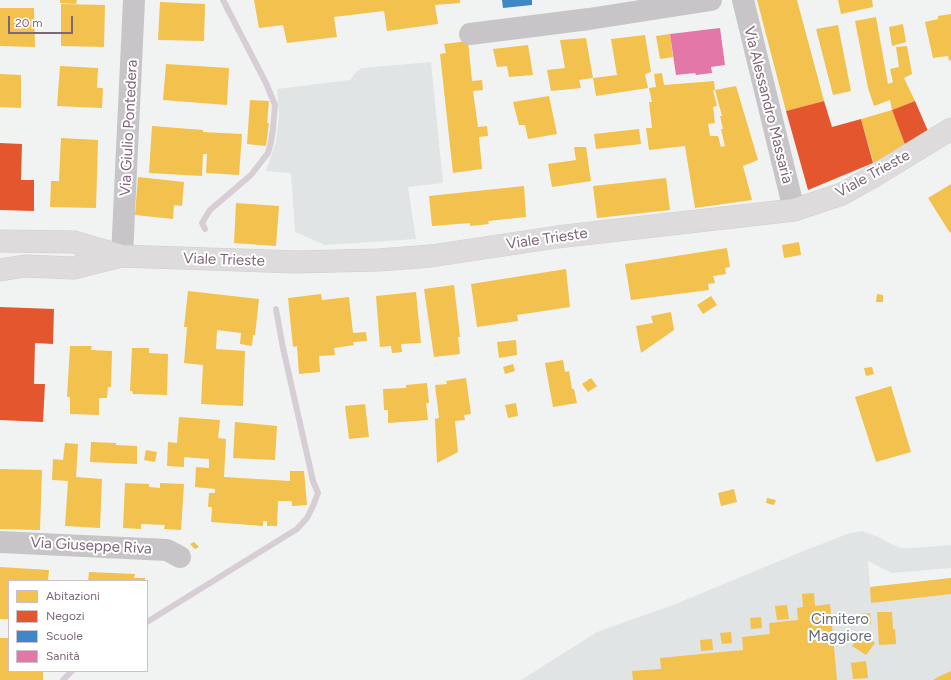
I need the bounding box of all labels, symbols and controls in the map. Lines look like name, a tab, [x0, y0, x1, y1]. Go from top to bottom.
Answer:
scale bar	[10, 8, 75, 34]
text: 20 m	[15, 16, 43, 30]
street label: Via Alessandro Massaria	[740, 25, 796, 185]
street label: Via Giulio Pontedera	[116, 59, 142, 197]
street label: Viale Trieste	[833, 146, 913, 202]
street label: Viale Trieste	[505, 224, 589, 254]
street label: Viale Trieste	[183, 250, 265, 270]
street label: Via Giuseppe Riva	[30, 534, 152, 558]
legend	[8, 580, 148, 672]
text: Abitazioni	[46, 589, 100, 603]
text: Negozi	[46, 609, 85, 623]
park label: Cimitero Maggiore	[808, 611, 872, 646]
text: Scuole	[46, 629, 83, 643]
text: Sanità	[46, 649, 80, 663]

